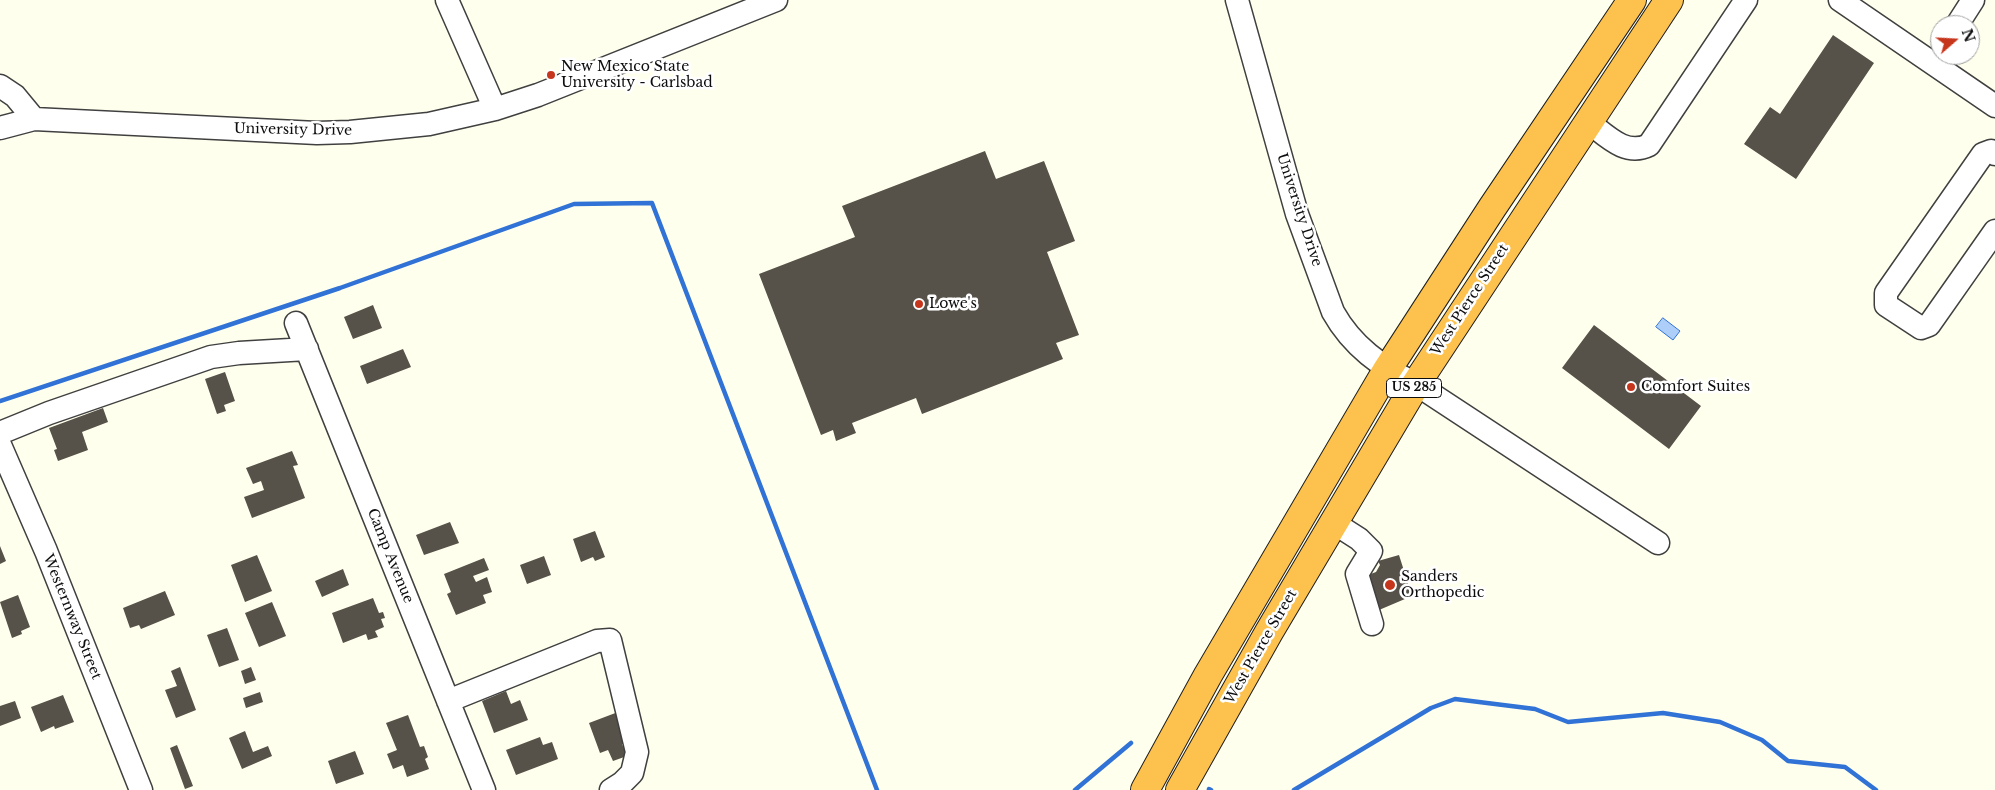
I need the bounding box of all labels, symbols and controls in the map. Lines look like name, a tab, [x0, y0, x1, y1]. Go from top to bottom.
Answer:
north arrow	[1930, 15, 1980, 65]
text: N	[1958, 26, 1979, 45]
place label: New Mexico State University - Carlsbad	[561, 59, 713, 92]
marker: New Mexico State University - Carlsbad	[545, 69, 557, 81]
street label: University Drive	[234, 121, 352, 139]
street label: University Drive	[1273, 151, 1325, 269]
street label: West Pierce Street	[1428, 241, 1512, 359]
place label: Lowe's	[929, 296, 977, 312]
marker: Lowe's	[913, 298, 925, 310]
road number: US 285	[1386, 378, 1442, 398]
place label: Comfort Suites	[1641, 379, 1750, 395]
marker: Comfort Suites	[1625, 381, 1637, 393]
street label: Camp Avenue	[363, 506, 417, 606]
street label: Westernway Street	[39, 552, 105, 682]
place label: Sanders Orthopedic	[1401, 569, 1484, 602]
marker: Sanders Orthopedic	[1383, 578, 1397, 592]
street label: West Pierce Street	[1221, 587, 1301, 707]

